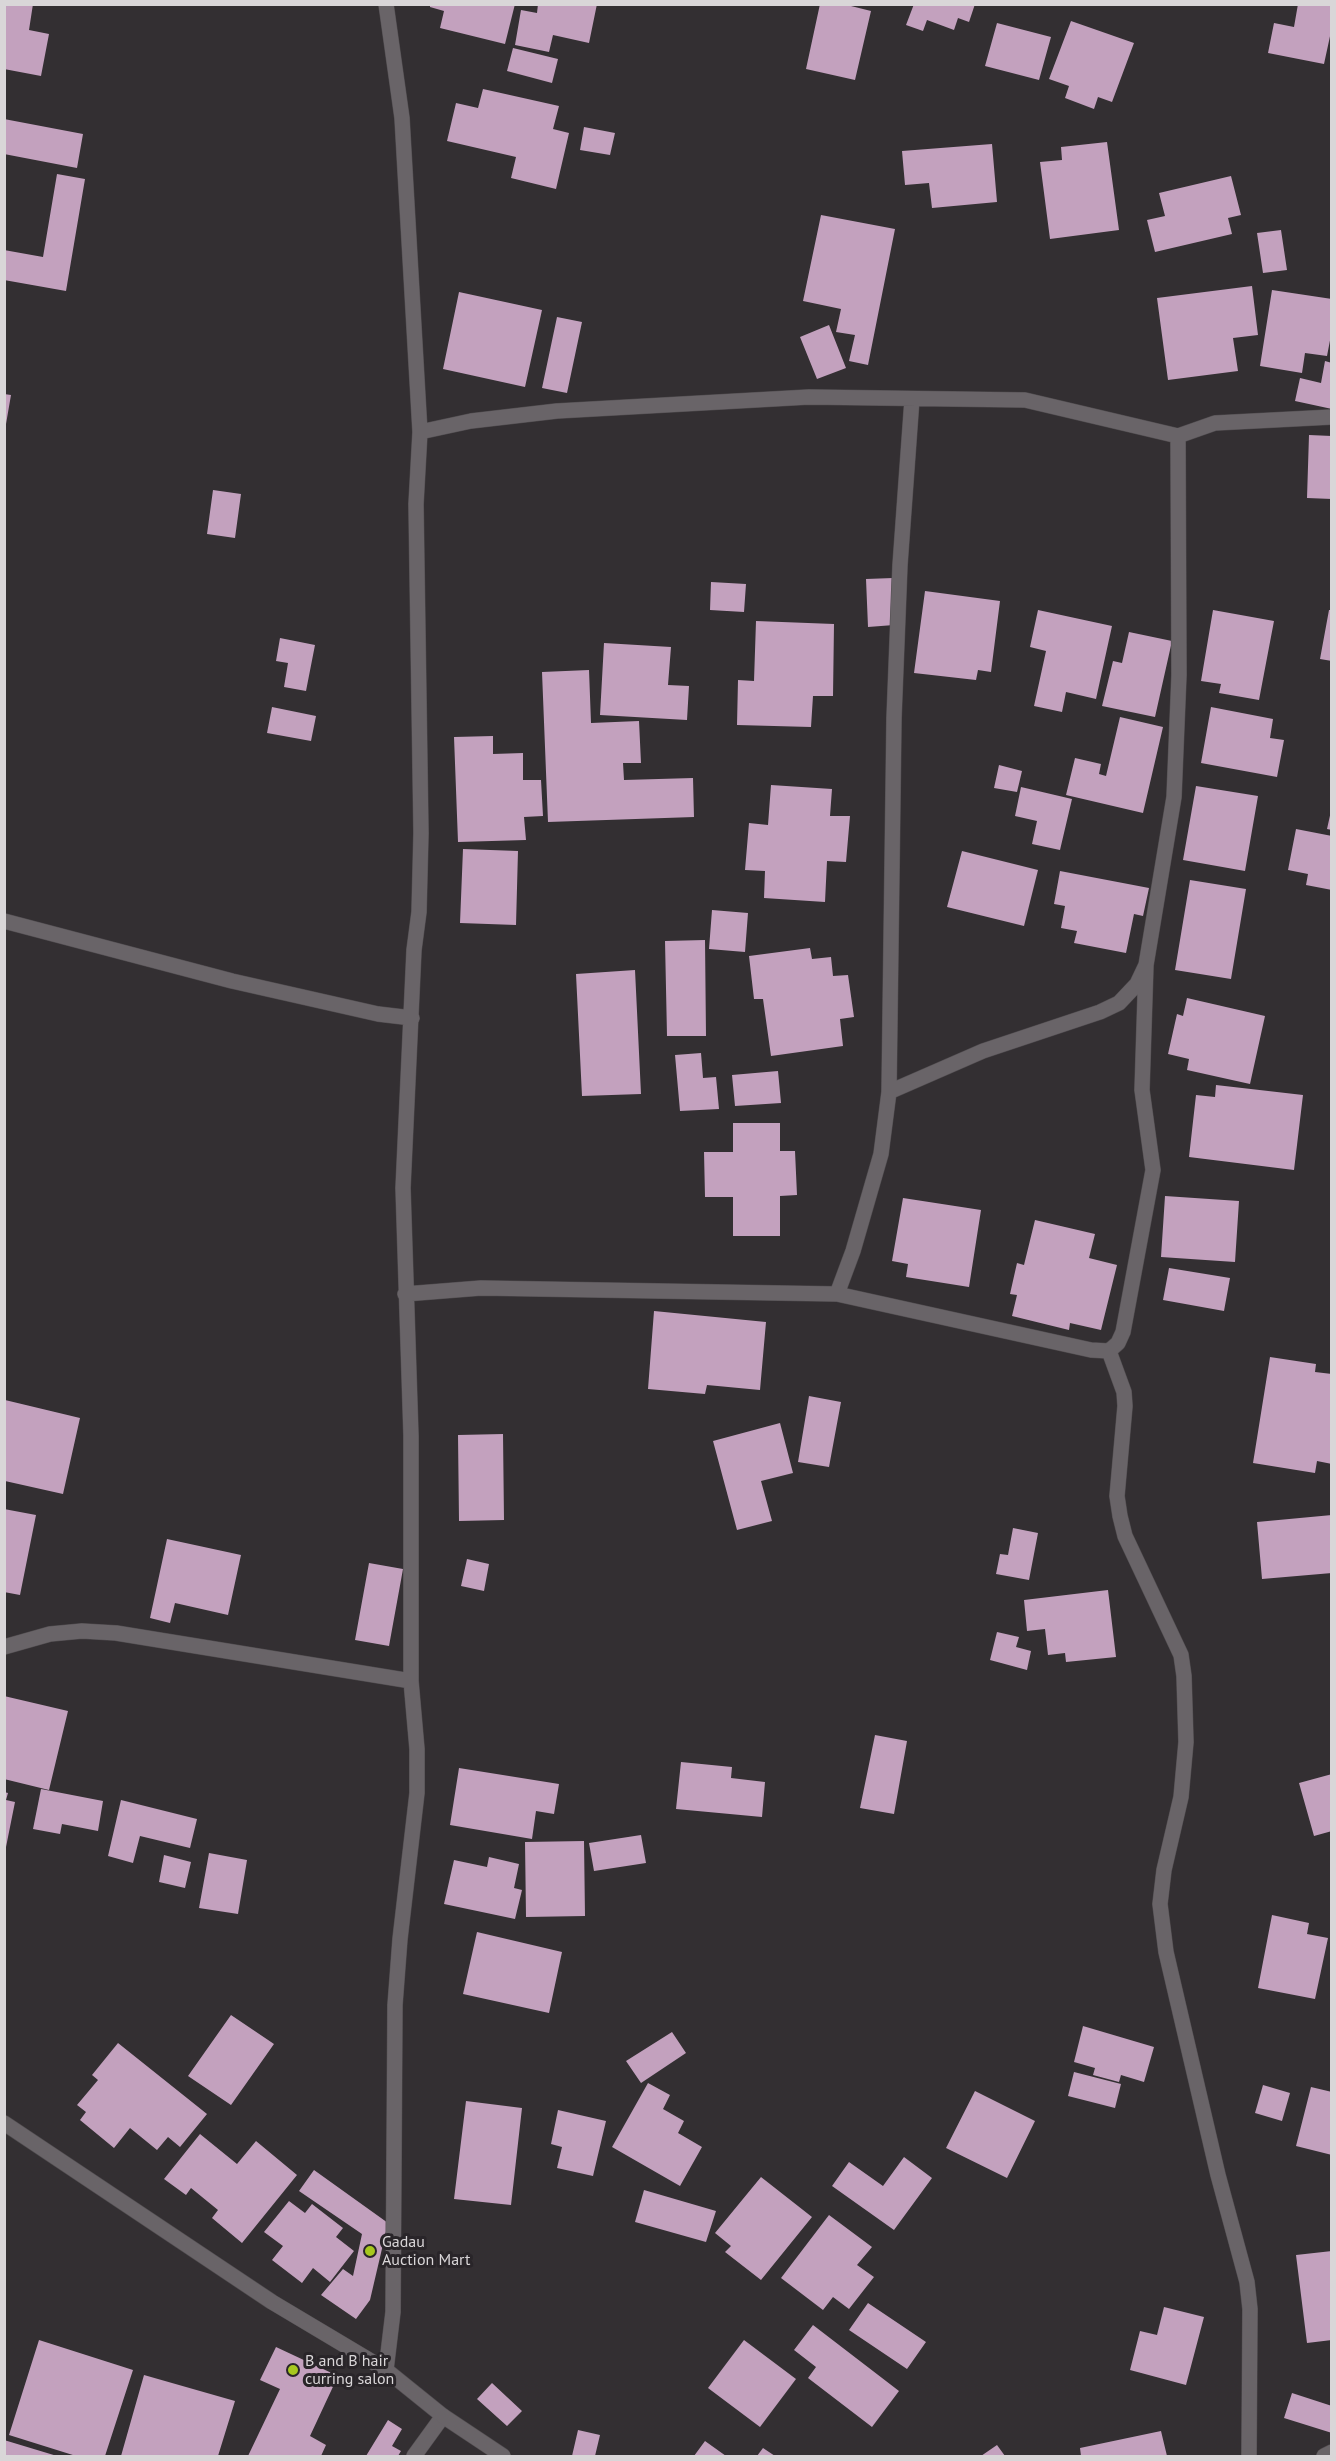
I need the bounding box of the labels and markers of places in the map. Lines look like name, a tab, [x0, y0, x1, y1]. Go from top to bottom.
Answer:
place label: Gadau Auction Mart	[382, 2232, 470, 2270]
marker: Gadau Auction Mart	[363, 2244, 377, 2258]
place label: B and B hair curring salon	[305, 2351, 394, 2389]
marker: B and B hair curring salon	[286, 2363, 300, 2377]

